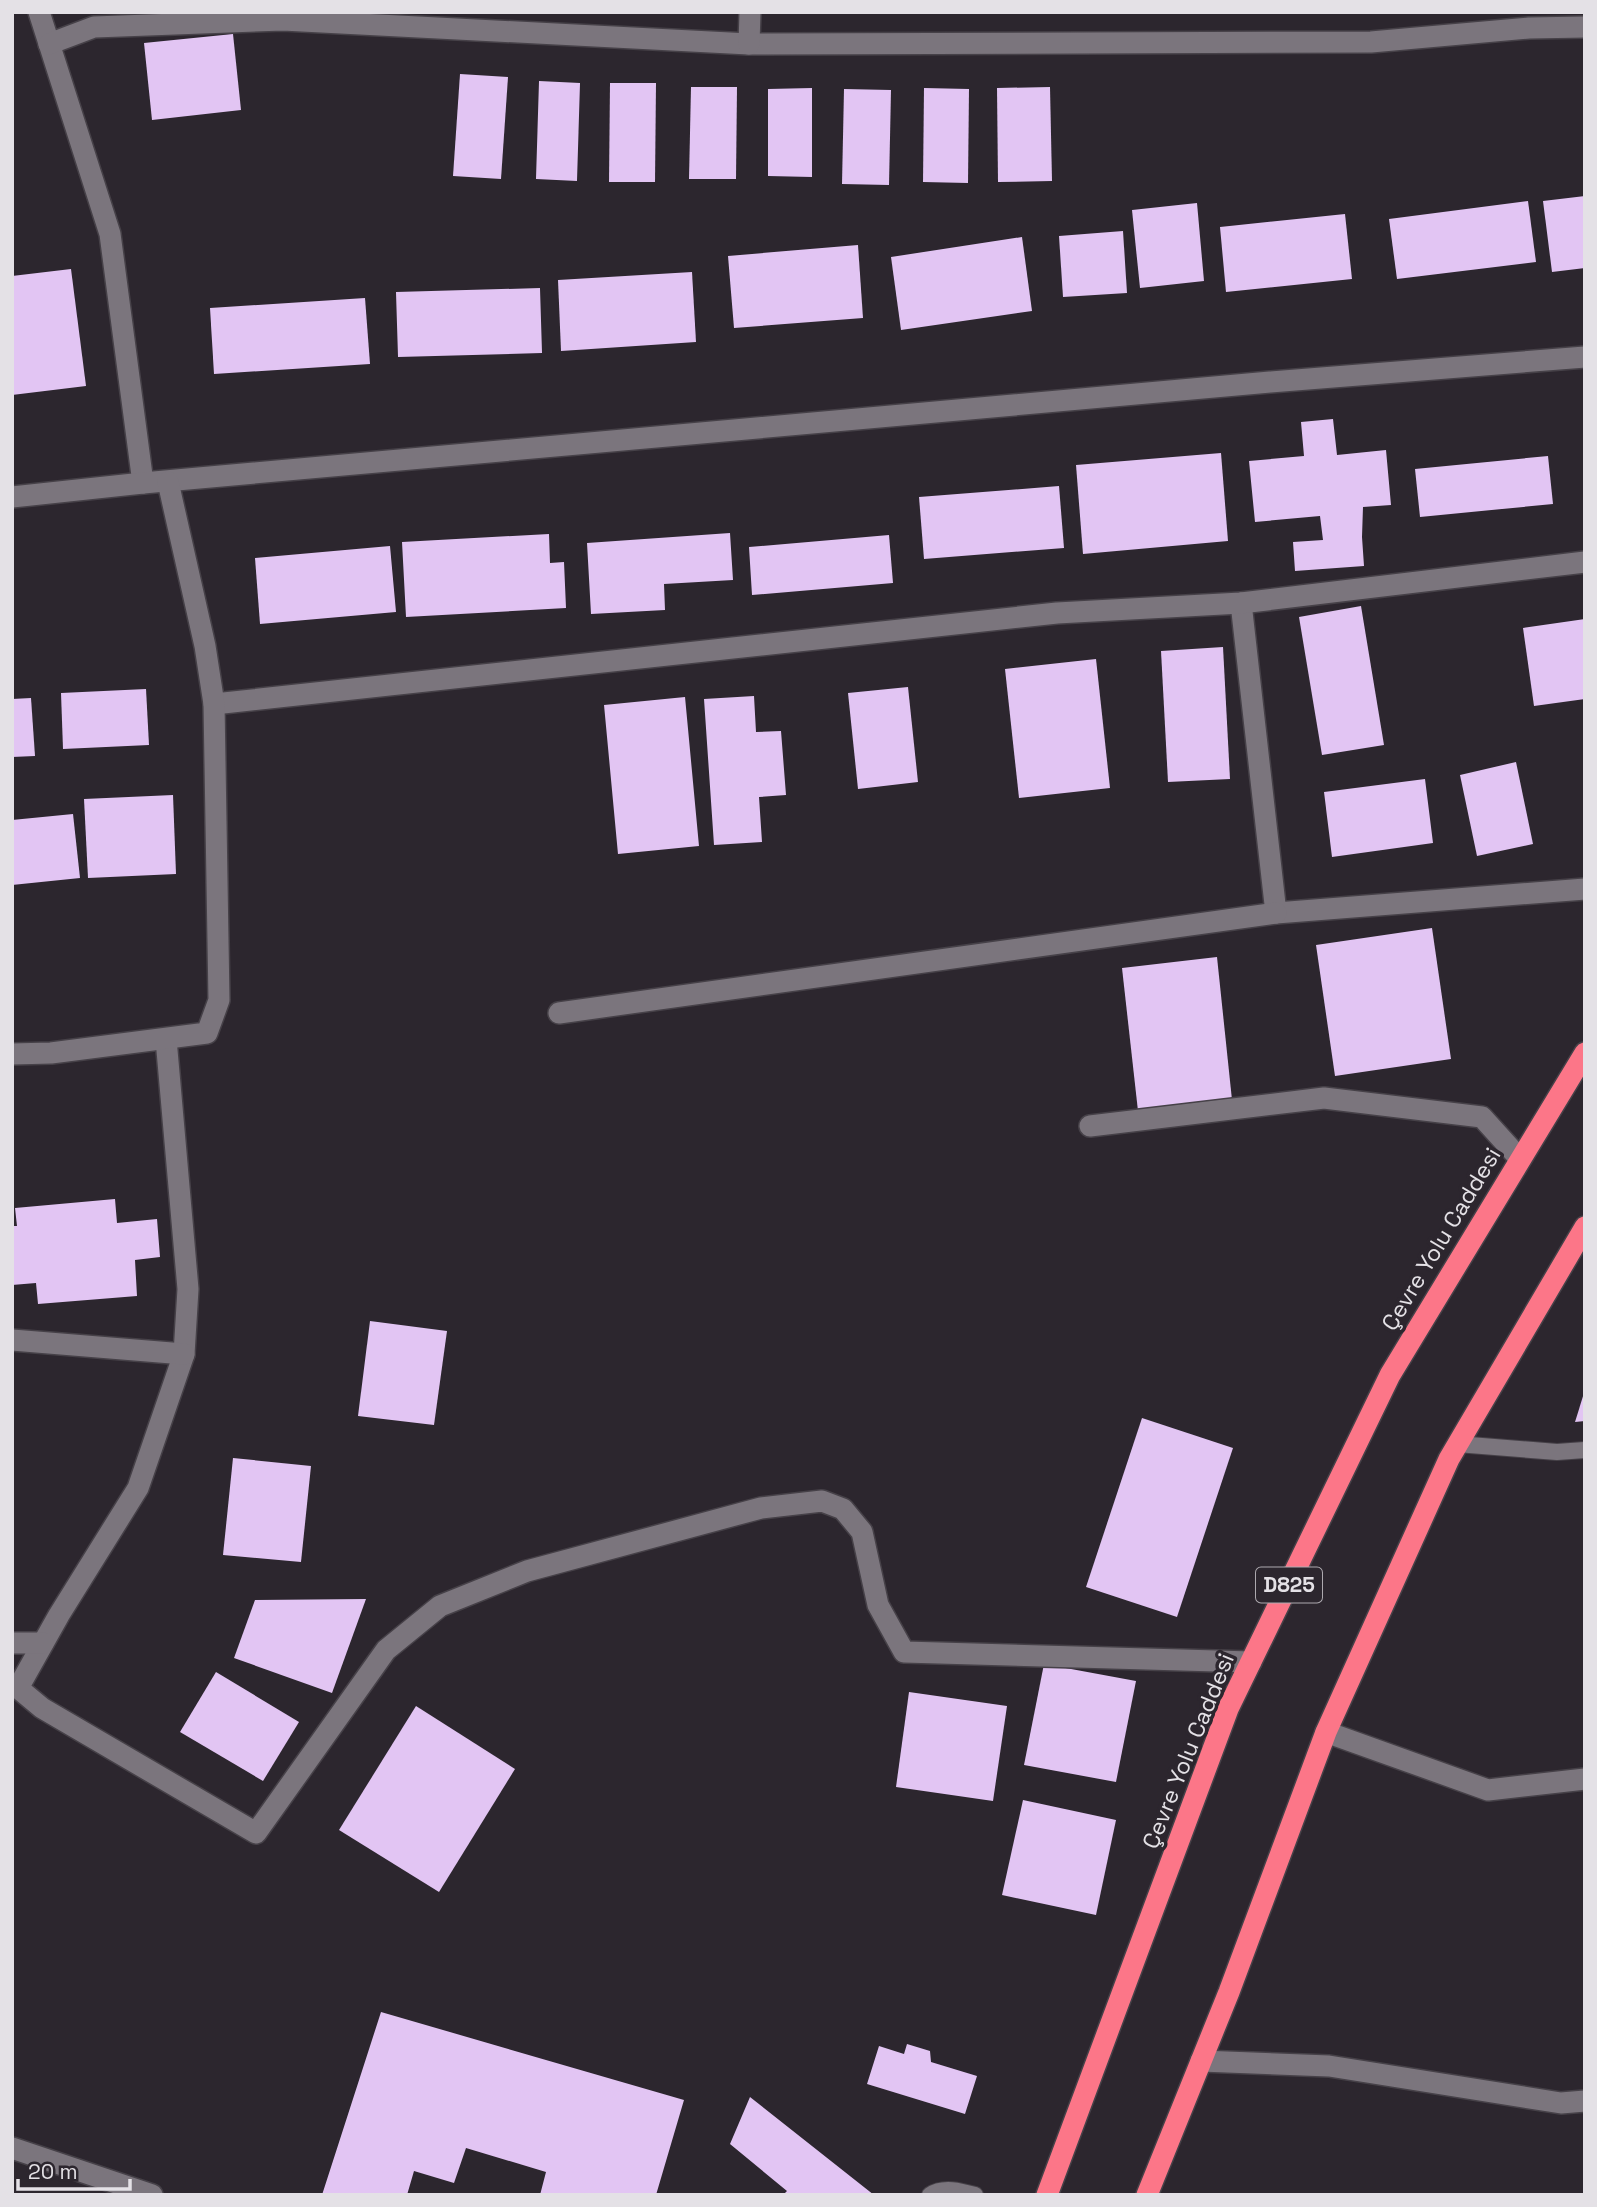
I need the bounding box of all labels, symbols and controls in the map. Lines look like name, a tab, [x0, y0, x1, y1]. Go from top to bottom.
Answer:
street label: Çevre Yolu Caddesi	[1374, 1142, 1508, 1336]
road number: D825	[1256, 1568, 1322, 1602]
street label: Çevre Yolu Caddesi	[1135, 1649, 1241, 1853]
scale bar	[18, 2148, 130, 2192]
text: 20 m	[28, 2158, 78, 2185]

